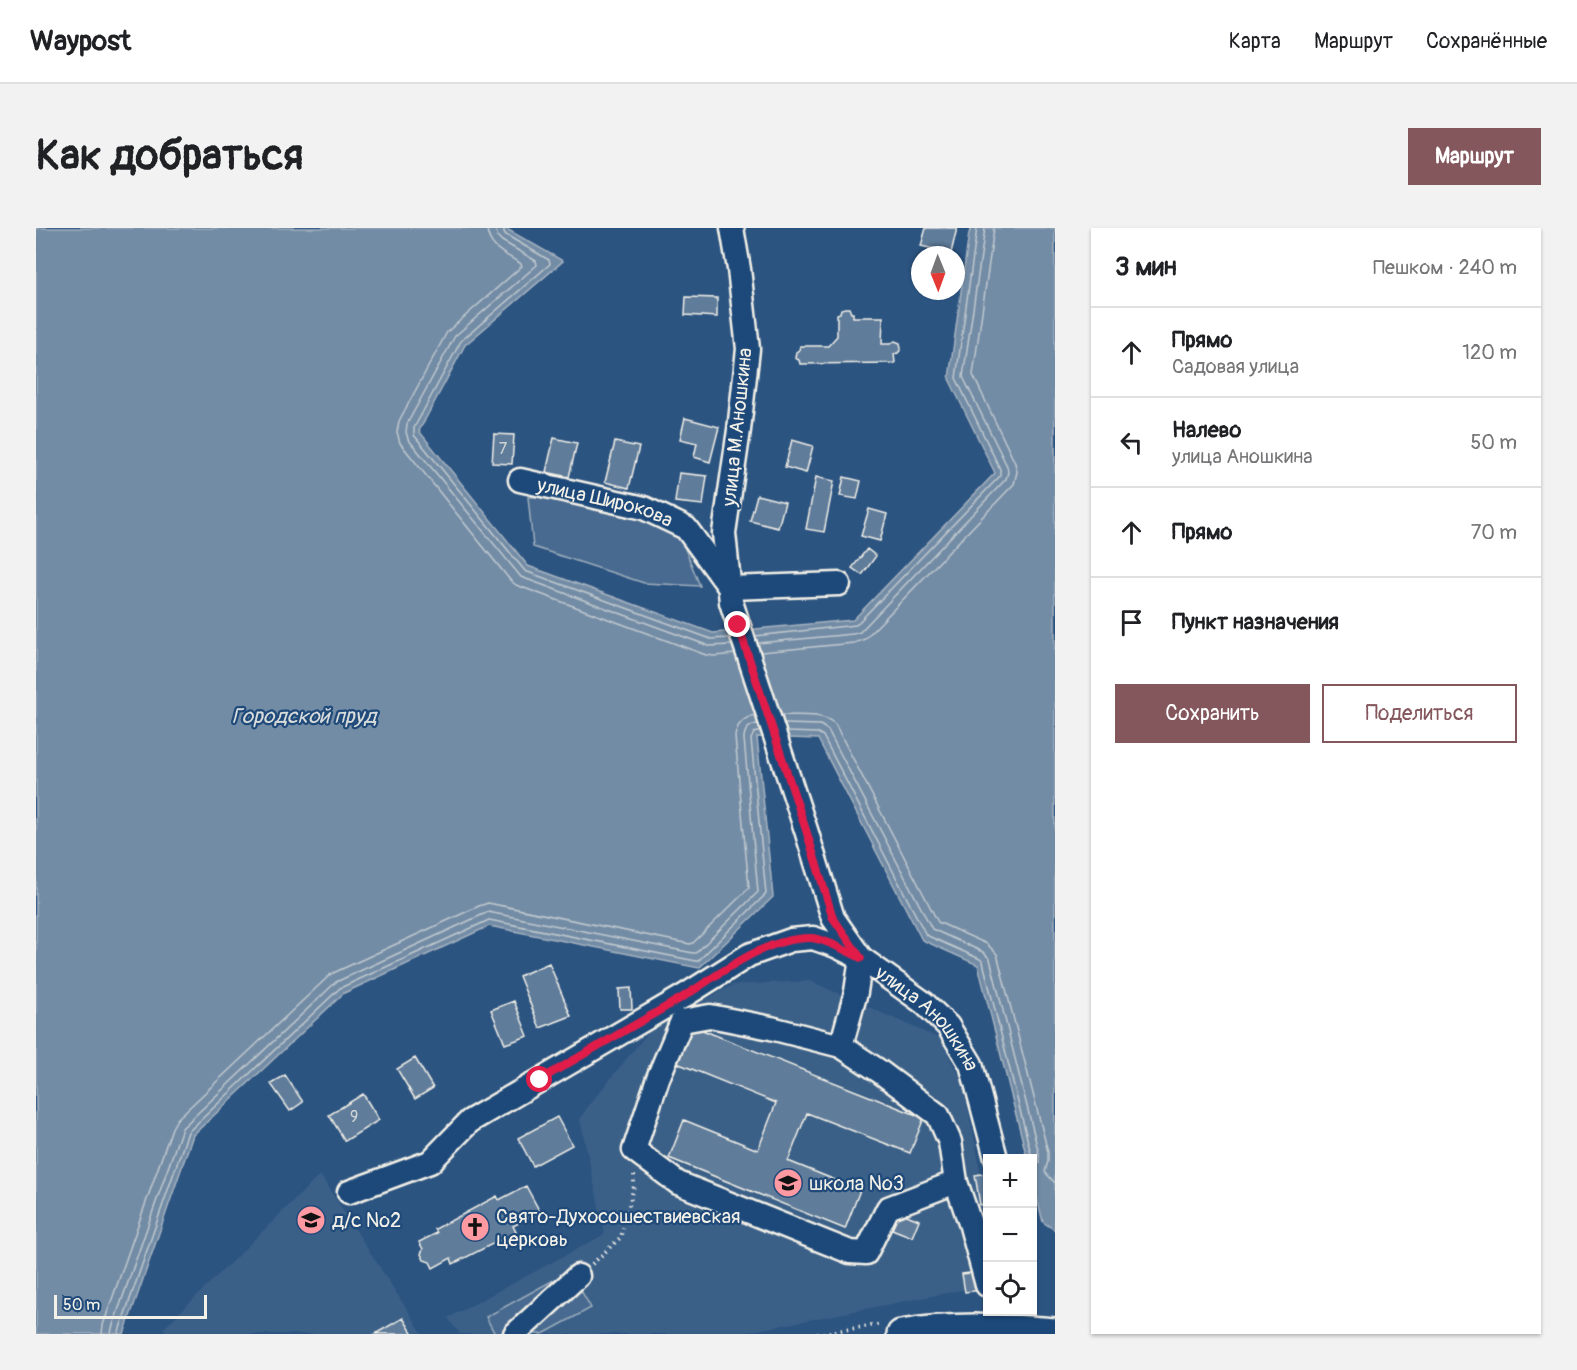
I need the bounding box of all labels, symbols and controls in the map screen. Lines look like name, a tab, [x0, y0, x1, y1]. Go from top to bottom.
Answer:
text: Waypost	[30, 24, 131, 59]
text: Карта	[1229, 28, 1281, 55]
text: Маршрут	[1314, 28, 1393, 55]
text: Сохранённые	[1426, 28, 1547, 55]
button: Маршрут	[1408, 128, 1541, 185]
text: Как добраться	[36, 130, 303, 182]
north arrow	[911, 246, 965, 300]
text: 3 мин	[1115, 251, 1177, 283]
text: Пешком · 240 m	[1373, 255, 1517, 280]
text: Прямо	[1172, 326, 1232, 354]
icon: ahead	[1115, 336, 1148, 369]
text: 120 m	[1462, 340, 1517, 365]
street label: улица М.Аношкина	[716, 346, 758, 509]
text: Садовая улица	[1172, 354, 1299, 379]
text: Налево	[1172, 416, 1241, 444]
icon: left	[1115, 426, 1148, 459]
text: 50 m	[1470, 430, 1517, 455]
house number: 7	[499, 439, 508, 459]
text: улица Аношкина	[1172, 444, 1313, 469]
street label: улица Широкова	[534, 472, 677, 533]
icon: ahead	[1115, 516, 1148, 549]
text: Прямо	[1172, 518, 1232, 546]
text: 70 m	[1471, 520, 1517, 545]
icon: arrive	[1115, 606, 1148, 639]
text: Пункт назначения	[1172, 608, 1339, 636]
route end	[724, 611, 750, 637]
button: Сохранить	[1115, 684, 1310, 743]
button: Поделиться	[1322, 684, 1517, 743]
water label: Городской пруд	[232, 703, 379, 730]
street label: улица Аношкина	[870, 959, 985, 1073]
route start	[526, 1066, 552, 1092]
house number: 9	[350, 1107, 358, 1127]
map controls	[983, 1154, 1037, 1316]
button: +	[983, 1154, 1037, 1208]
school or university icon: школа №3	[772, 1167, 804, 1199]
place label: школа №3	[809, 1171, 904, 1196]
school or university icon: д/с №2	[295, 1204, 327, 1236]
place label: Свято-Духосошествиевская церковь	[496, 1204, 740, 1252]
place label: д/с №2	[332, 1208, 401, 1233]
button: −	[983, 1208, 1037, 1262]
church icon: Свято-Духосошествиевская церковь	[459, 1211, 491, 1243]
button: locate	[983, 1262, 1037, 1316]
scale bar	[54, 1292, 207, 1320]
text: 50 m	[63, 1295, 100, 1315]

